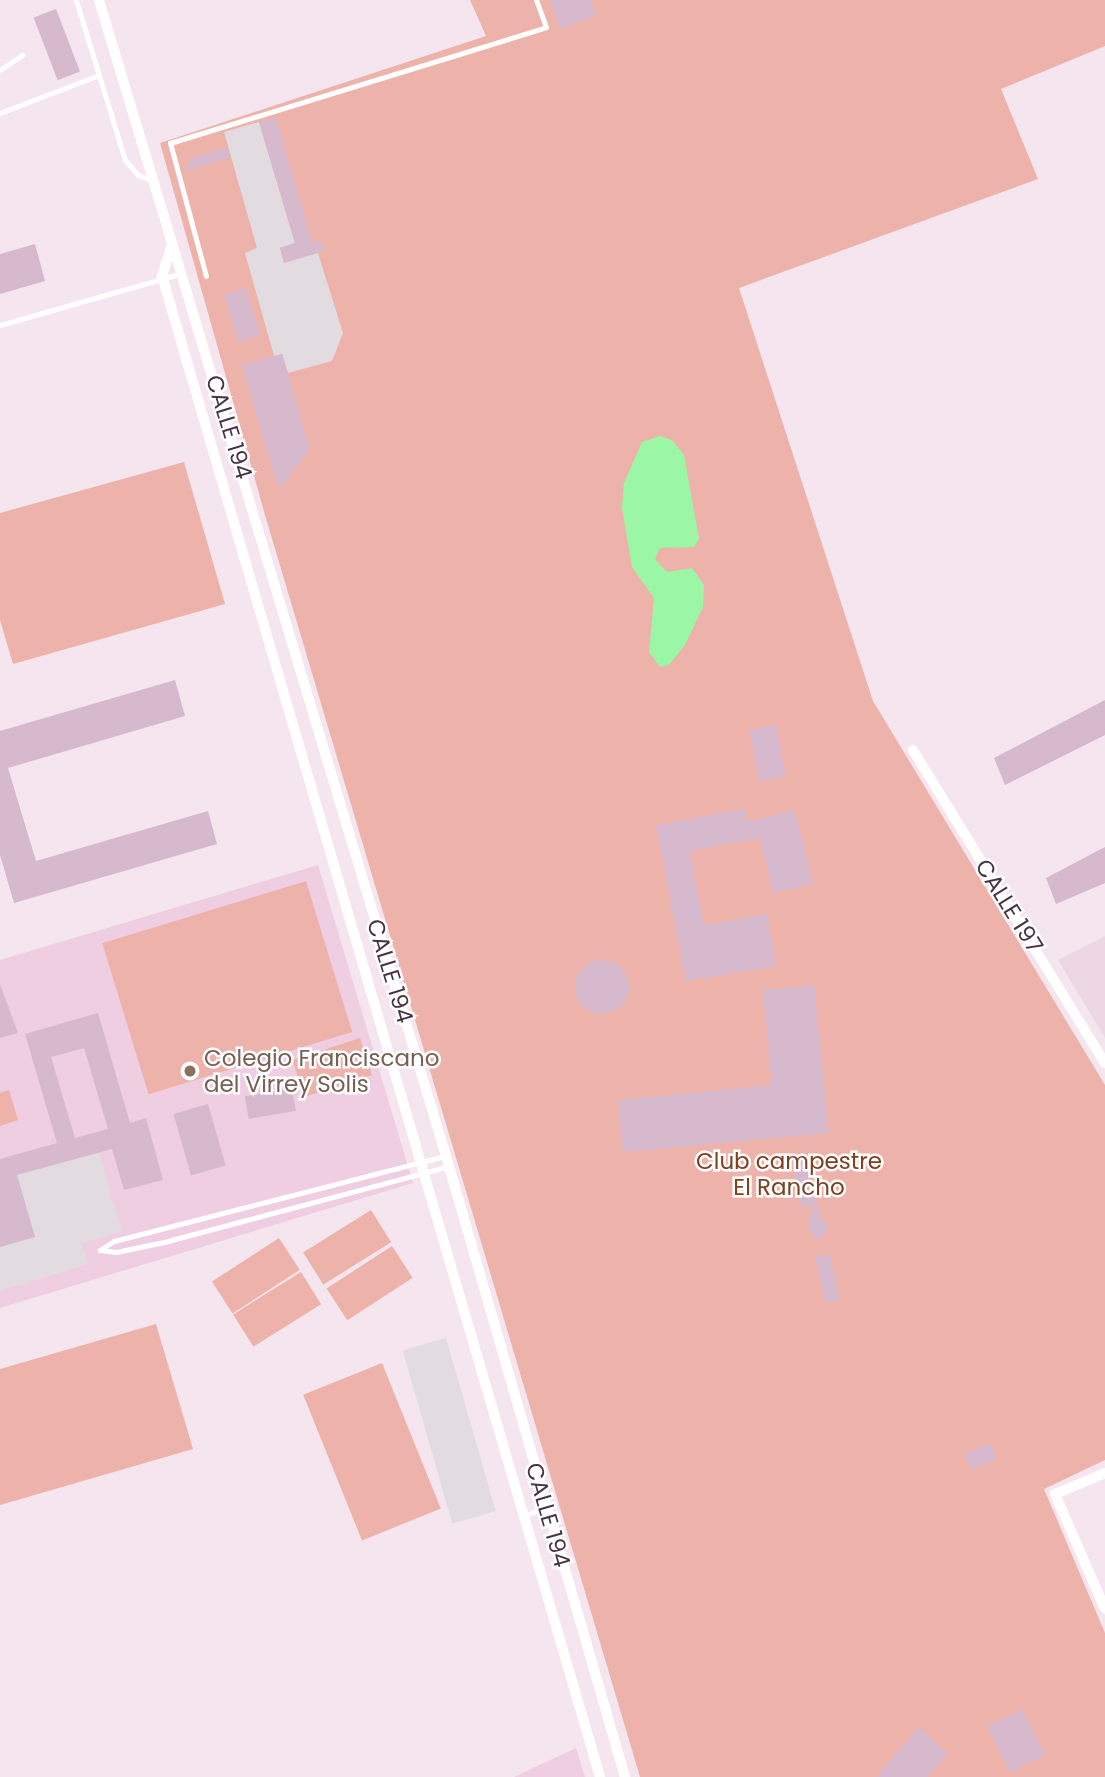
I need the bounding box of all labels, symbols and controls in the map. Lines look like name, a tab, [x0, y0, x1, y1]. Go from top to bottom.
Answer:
street label: CALLE 194	[200, 372, 258, 482]
street label: CALLE 197	[969, 854, 1049, 958]
street label: CALLE 194	[361, 916, 419, 1026]
place label: Colegio Franciscano del Virrey Solis	[204, 1044, 439, 1098]
marker: Colegio Franciscano del Virrey Solis	[182, 1063, 198, 1079]
park label: Club campestre El Rancho	[696, 1147, 882, 1201]
street label: CALLE 194	[520, 1460, 576, 1570]

